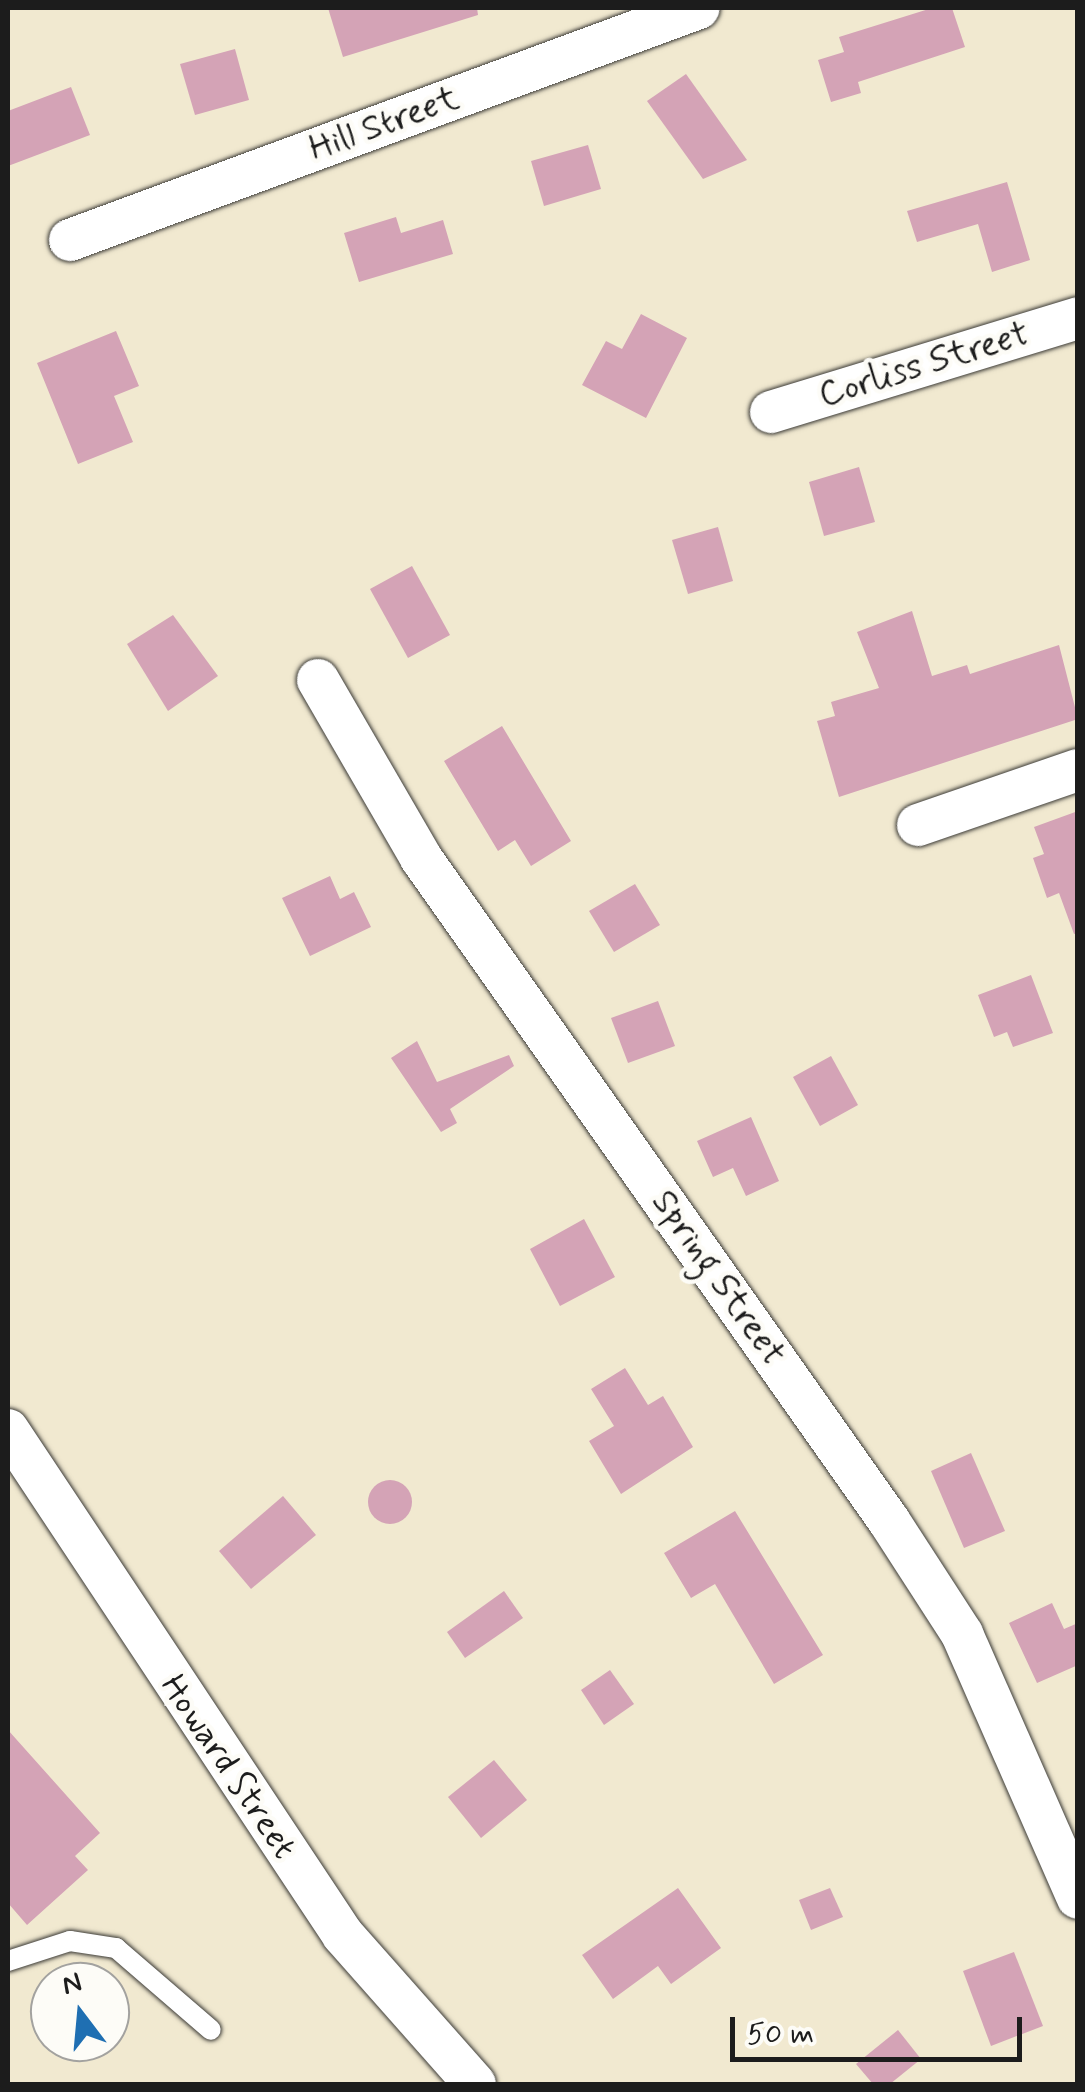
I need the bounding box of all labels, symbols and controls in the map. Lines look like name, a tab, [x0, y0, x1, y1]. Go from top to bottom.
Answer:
street label: Hill Street	[304, 78, 464, 170]
street label: Corliss Street	[815, 313, 1033, 417]
street label: Spring Street	[643, 1183, 793, 1373]
street label: Howard Street	[149, 1664, 307, 1870]
north arrow	[30, 1962, 130, 2062]
text: N	[58, 1964, 86, 2005]
scale bar	[735, 1997, 1028, 2059]
text: 50 m	[747, 2015, 814, 2054]

